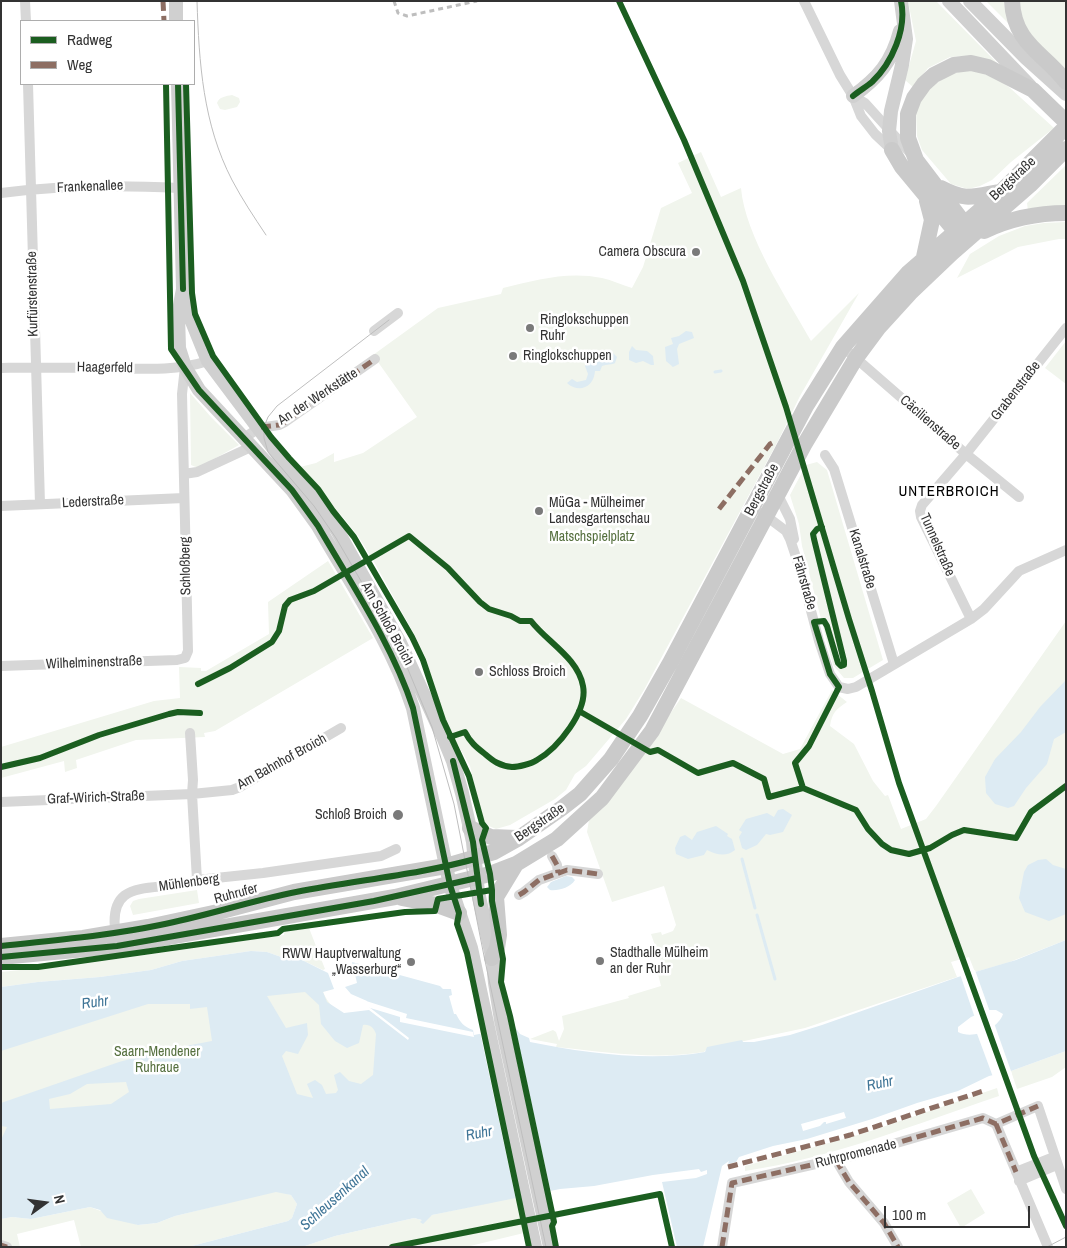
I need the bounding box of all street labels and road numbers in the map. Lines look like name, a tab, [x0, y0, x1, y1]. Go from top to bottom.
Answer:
street label: Bergstraße	[987, 153, 1039, 205]
street label: Frankenallee	[57, 177, 123, 197]
street label: Kurfürstenstraße	[24, 251, 42, 337]
street label: Grabenstraße	[988, 358, 1044, 424]
street label: Haagerfeld	[77, 359, 133, 377]
street label: An der Werkstätte	[275, 365, 361, 429]
street label: Cäcilienstraße	[896, 392, 964, 454]
street label: Bergstraße	[741, 461, 783, 519]
street label: Lederstraße	[62, 492, 124, 512]
street label: Tunnelstraße	[916, 511, 958, 579]
street label: Kanalstraße	[845, 527, 879, 591]
street label: Schloßberg	[177, 537, 195, 595]
street label: Fährstraße	[788, 554, 820, 612]
street label: Am Schloß Broich	[357, 579, 417, 669]
street label: Wilhelminenstraße	[46, 653, 142, 673]
street label: Am Bahnhof Broich	[234, 731, 330, 793]
street label: Graf-Wirich-Straße	[47, 788, 145, 808]
street label: Bergstraße	[512, 800, 568, 846]
street label: Mühlenberg	[158, 870, 220, 896]
street label: Ruhrufer	[212, 880, 260, 908]
street label: Ruhrpromenade	[814, 1136, 898, 1172]

